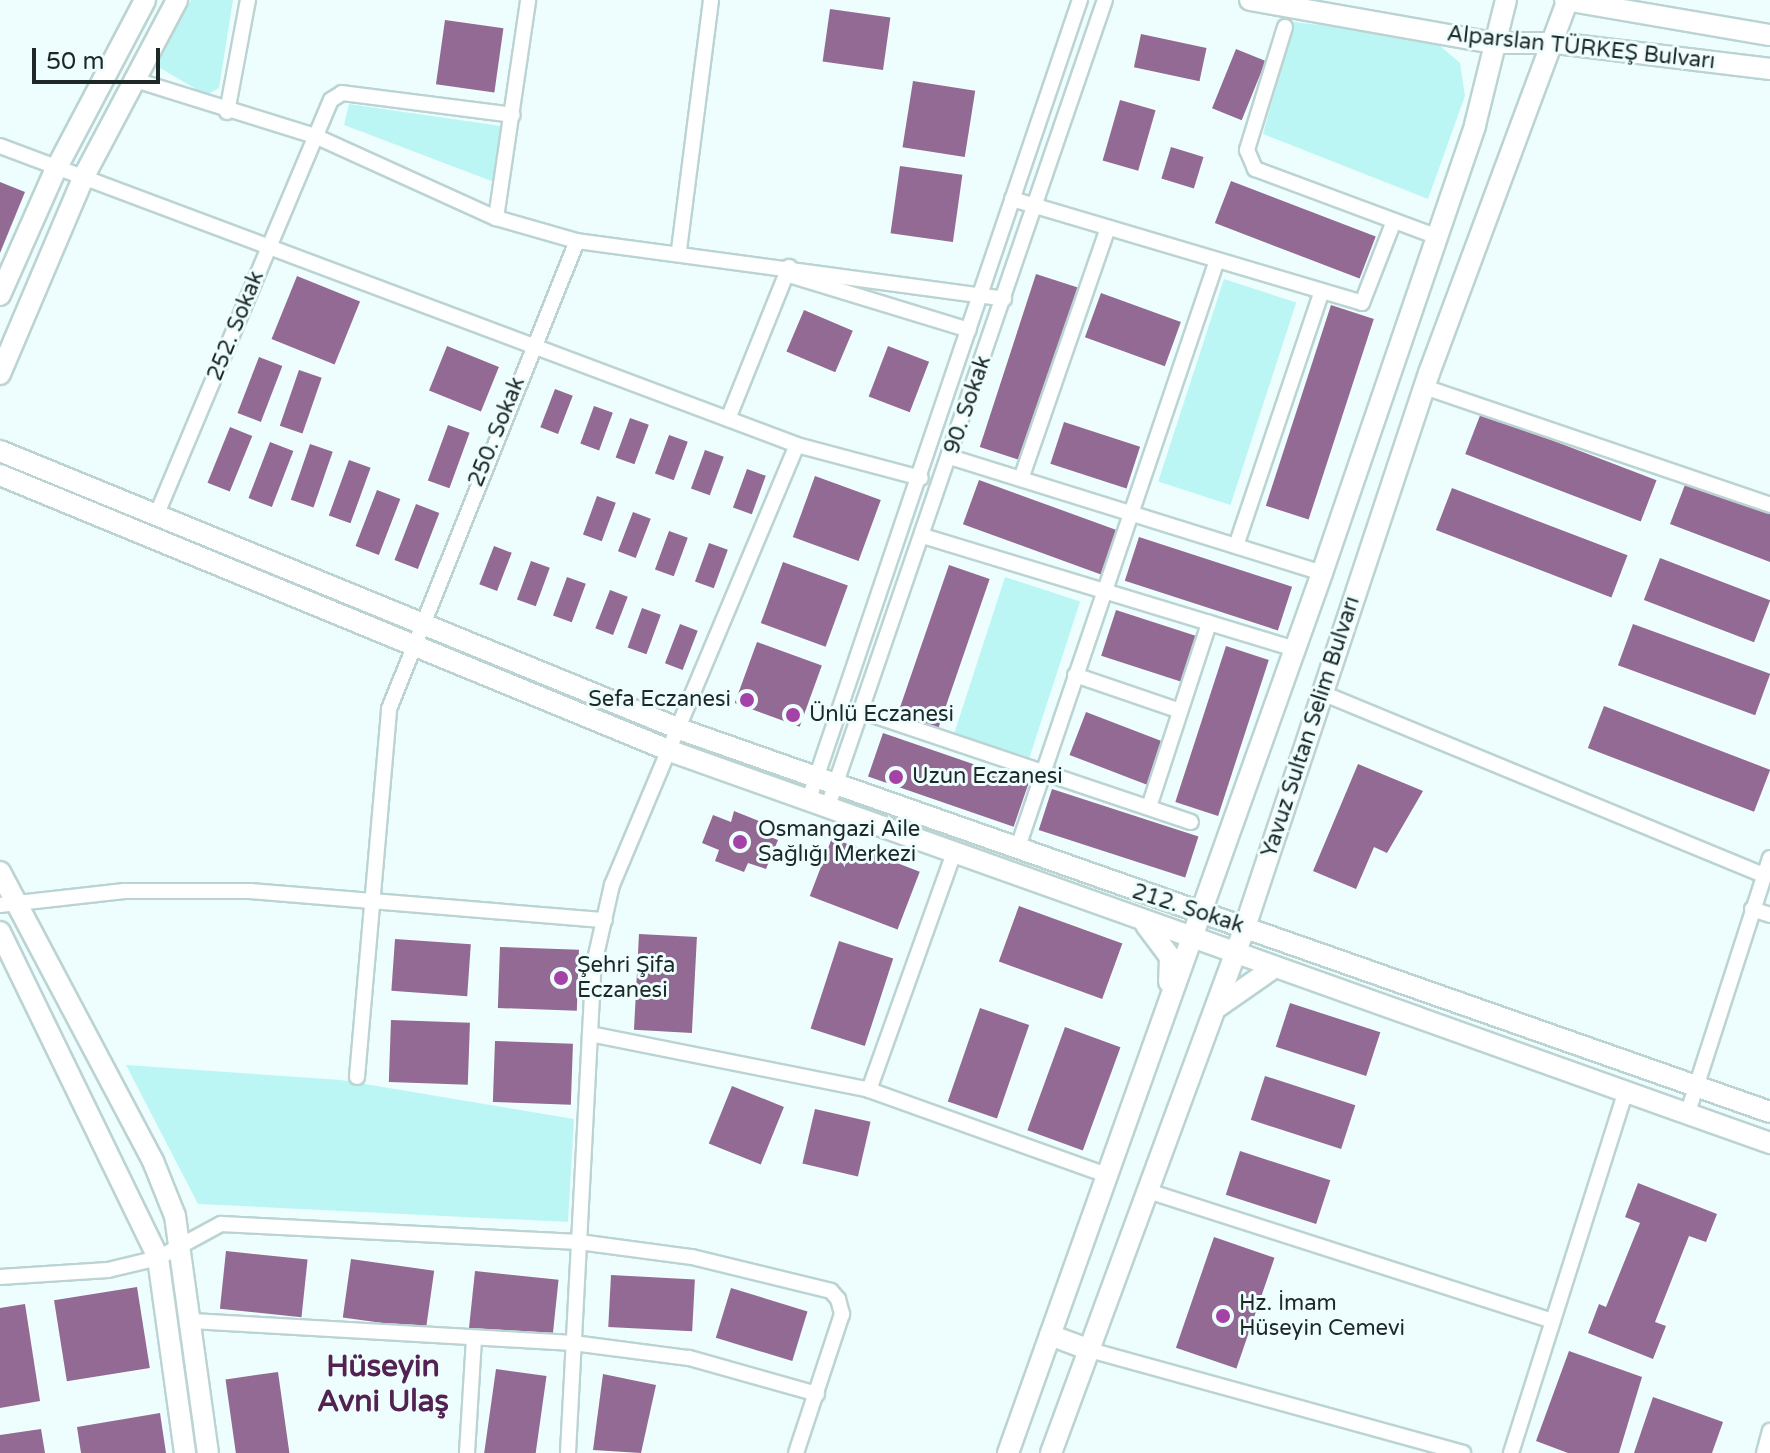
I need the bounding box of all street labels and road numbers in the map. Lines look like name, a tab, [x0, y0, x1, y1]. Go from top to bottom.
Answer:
street label: Alparslan TÜRKEŞ Bulvarı	[1446, 21, 1716, 75]
street label: 252. Sokak	[202, 267, 270, 385]
street label: 90. Sokak	[939, 352, 997, 458]
street label: 250. Sokak	[463, 373, 531, 491]
street label: Yavuz Sultan Selim Bulvarı	[1256, 593, 1366, 861]
street label: 212. Sokak	[1129, 879, 1247, 939]

